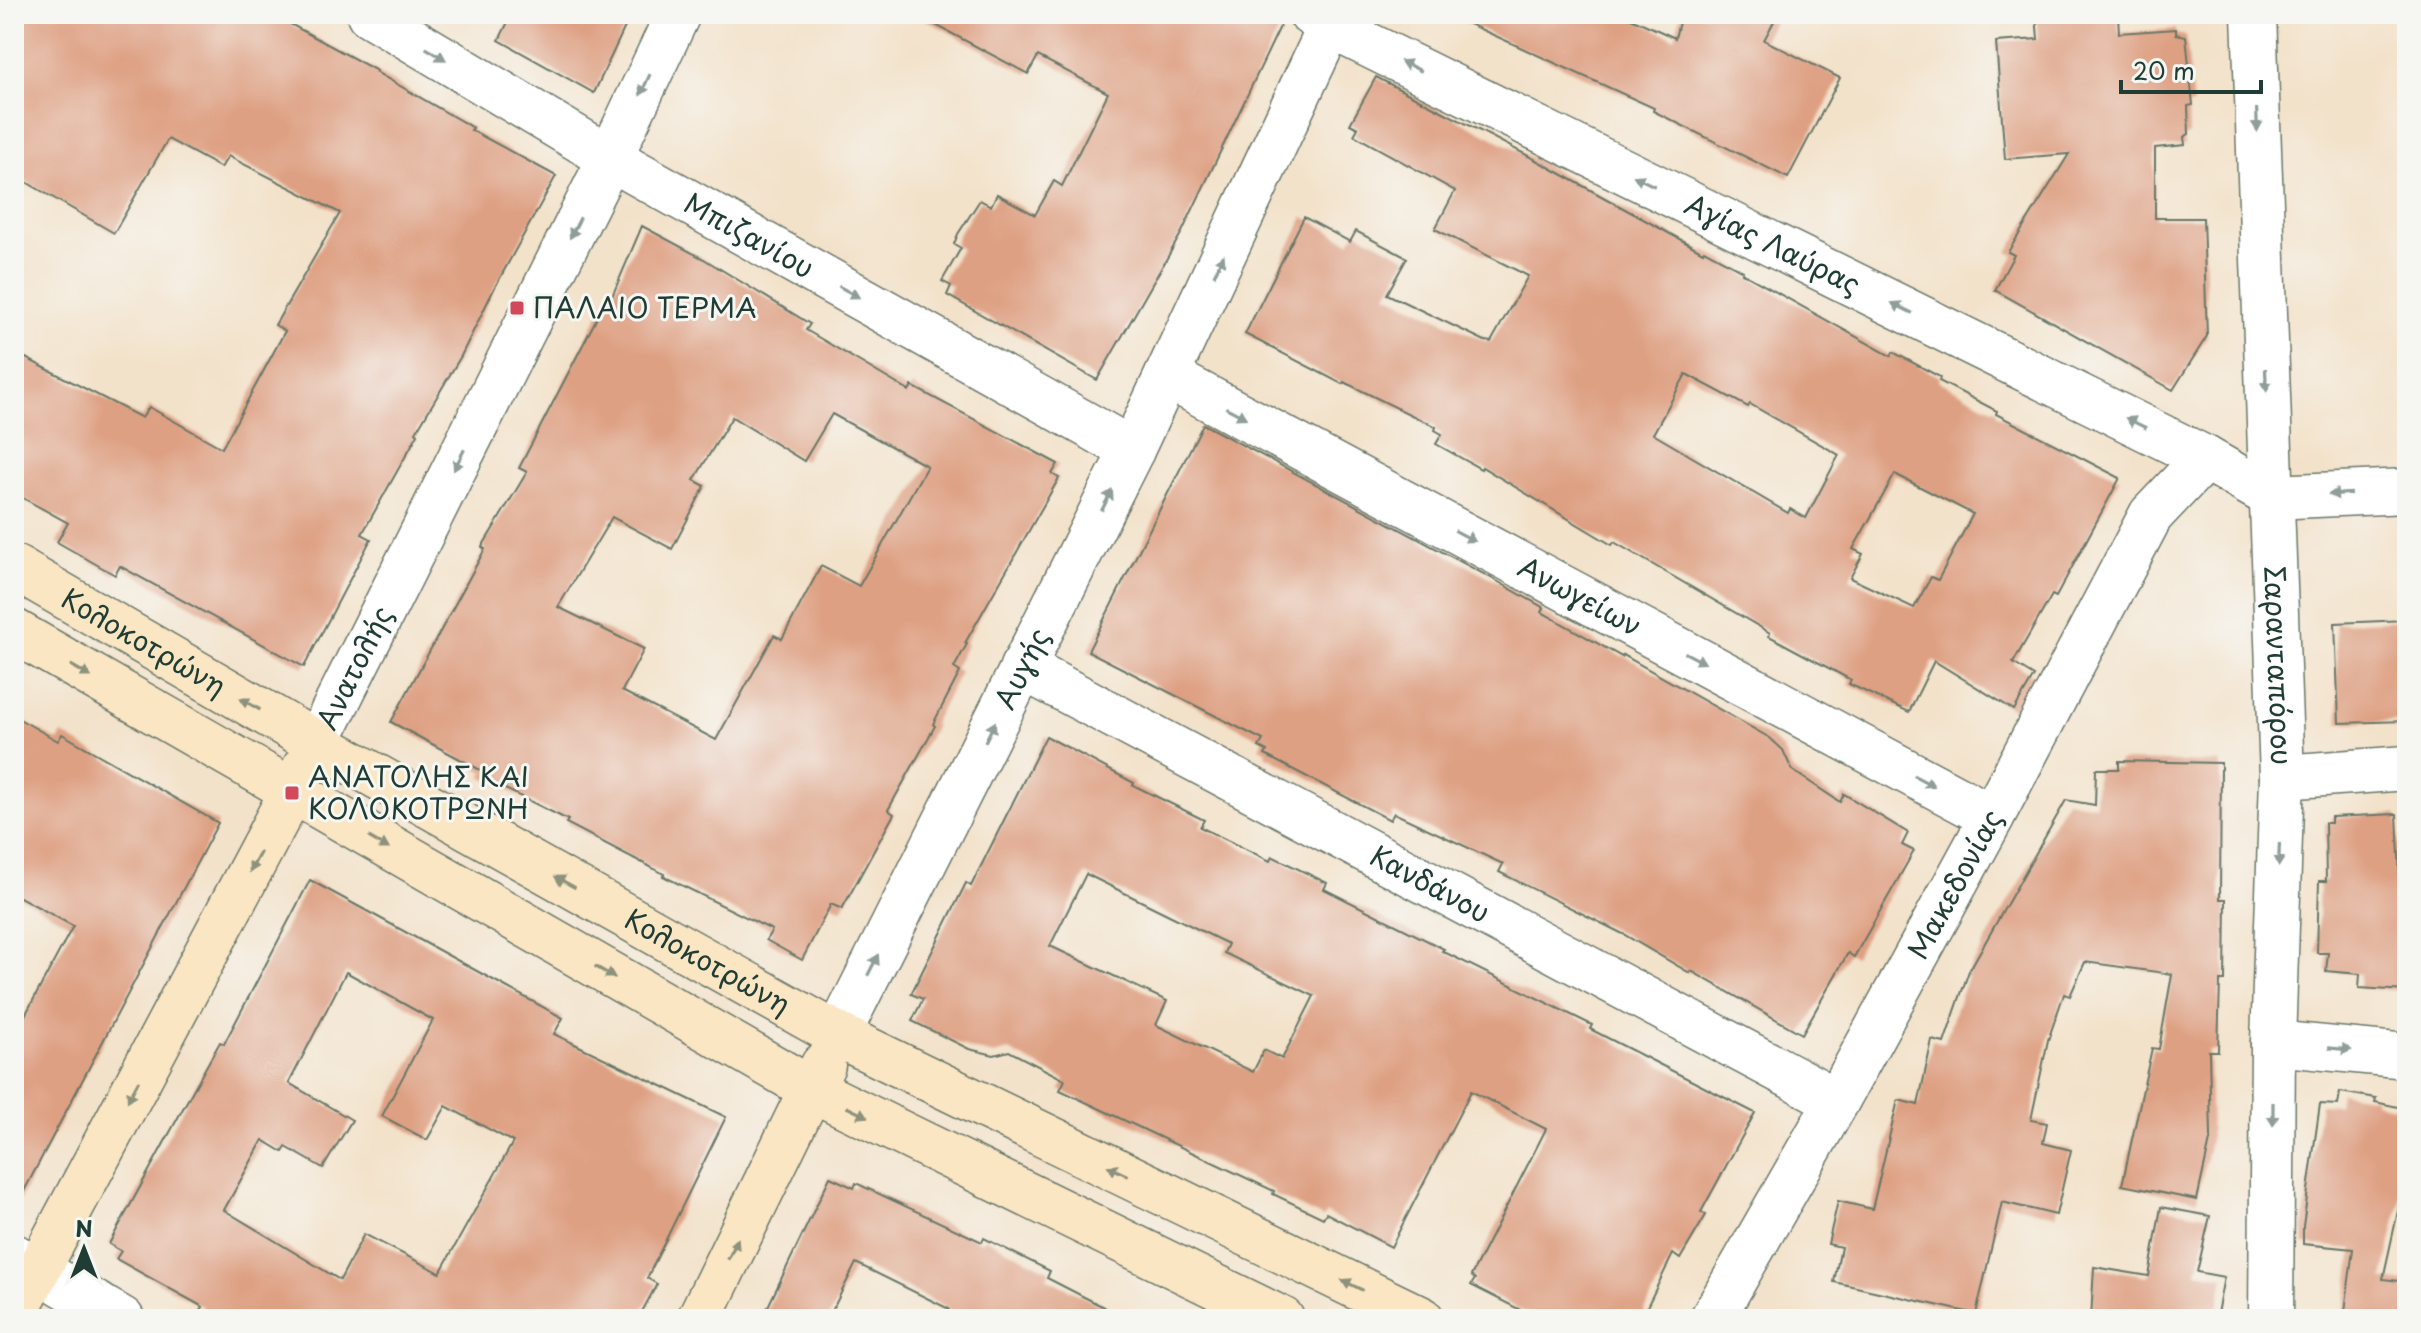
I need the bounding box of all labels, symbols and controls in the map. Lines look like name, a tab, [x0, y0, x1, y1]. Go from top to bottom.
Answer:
scale bar	[2121, 44, 2261, 94]
one-way arrow	[424, 47, 447, 61]
text: 20 m	[2133, 52, 2195, 88]
one-way arrow	[1399, 59, 1422, 73]
one-way arrow	[638, 73, 652, 96]
one-way arrow	[2251, 108, 2264, 133]
one-way arrow	[1632, 174, 1656, 188]
street label: Μπιζανίου	[677, 181, 823, 288]
street label: Αγίας Λαύρας	[1678, 182, 1868, 305]
one-way arrow	[568, 216, 582, 239]
one-way arrow	[1212, 254, 1225, 277]
one-way arrow	[838, 284, 860, 298]
place label: ΠΑΛΑΙΟ ΤΕΡΜΑ	[533, 285, 757, 328]
marker: ΠΑΛΑΙΟ ΤΕΡΜΑ	[508, 299, 526, 317]
one-way arrow	[1891, 301, 1914, 315]
one-way arrow	[2260, 368, 2273, 393]
one-way arrow	[1225, 406, 1247, 420]
one-way arrow	[2124, 416, 2147, 430]
one-way arrow	[452, 449, 466, 472]
one-way arrow	[2327, 488, 2352, 501]
one-way arrow	[1100, 489, 1113, 512]
one-way arrow	[1454, 529, 1477, 542]
street label: Ανωγείων	[1511, 545, 1650, 646]
street label: Σαρανταπόρου	[2254, 565, 2305, 766]
street label: Κολοκοτρώνη	[54, 576, 235, 706]
street label: Ανατολής	[304, 598, 402, 736]
street label: Αυγής	[982, 620, 1059, 716]
one-way arrow	[1683, 652, 1706, 665]
one-way arrow	[70, 664, 93, 678]
one-way arrow	[239, 697, 261, 711]
one-way arrow	[983, 721, 996, 744]
place label: ΑΝΑΤΟΛΗΣ ΚΑΙ ΚΟΛΟΚΟΤΡΩΝΗ	[308, 754, 529, 829]
one-way arrow	[1913, 773, 1935, 787]
marker: ΑΝΑΤΟΛΗΣ ΚΑΙ ΚΟΛΟΚΟΤΡΩΝΗ	[283, 784, 301, 802]
street label: Μακεδονίας	[1895, 801, 2012, 967]
street label: Κανδάνου	[1363, 833, 1498, 933]
one-way arrow	[368, 836, 390, 850]
one-way arrow	[2273, 843, 2286, 868]
one-way arrow	[249, 850, 262, 873]
one-way arrow	[554, 875, 576, 889]
street label: Κολοκοτρώνη	[617, 897, 799, 1024]
one-way arrow	[867, 953, 880, 976]
one-way arrow	[594, 965, 616, 979]
one-way arrow	[2328, 1043, 2353, 1056]
one-way arrow	[126, 1080, 140, 1102]
one-way arrow	[2267, 1102, 2279, 1127]
one-way arrow	[845, 1105, 868, 1119]
one-way arrow	[1106, 1164, 1129, 1178]
north arrow	[44, 1209, 124, 1289]
text: N	[75, 1211, 93, 1244]
one-way arrow	[726, 1237, 740, 1261]
one-way arrow	[1340, 1278, 1363, 1292]

